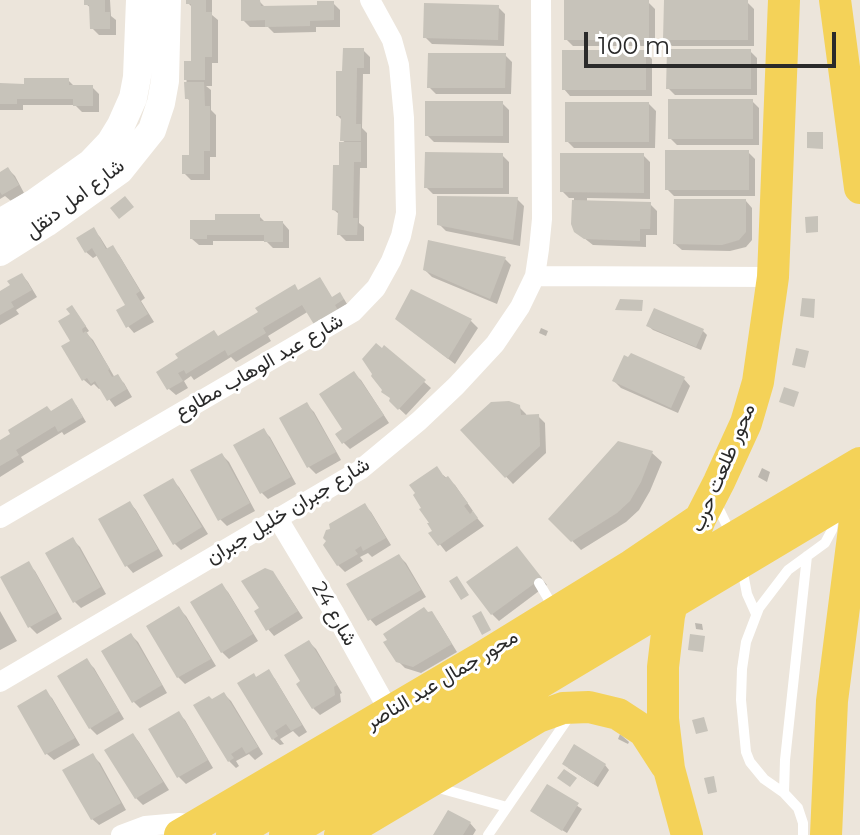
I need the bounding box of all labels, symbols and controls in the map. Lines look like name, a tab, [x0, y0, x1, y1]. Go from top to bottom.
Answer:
scale bar	[588, 16, 840, 66]
text: 100 m	[598, 31, 670, 60]
street label: شارع امل دنقل	[21, 154, 129, 244]
street label: شارع عبد الوهاب مطاوع	[171, 309, 347, 425]
street label: محور طلعت حرب	[685, 400, 761, 536]
street label: شارع جبران خليل جبران	[202, 453, 374, 569]
street label: شارع 24	[306, 578, 362, 650]
street label: محور جمال عبد الناصر	[361, 625, 523, 735]

